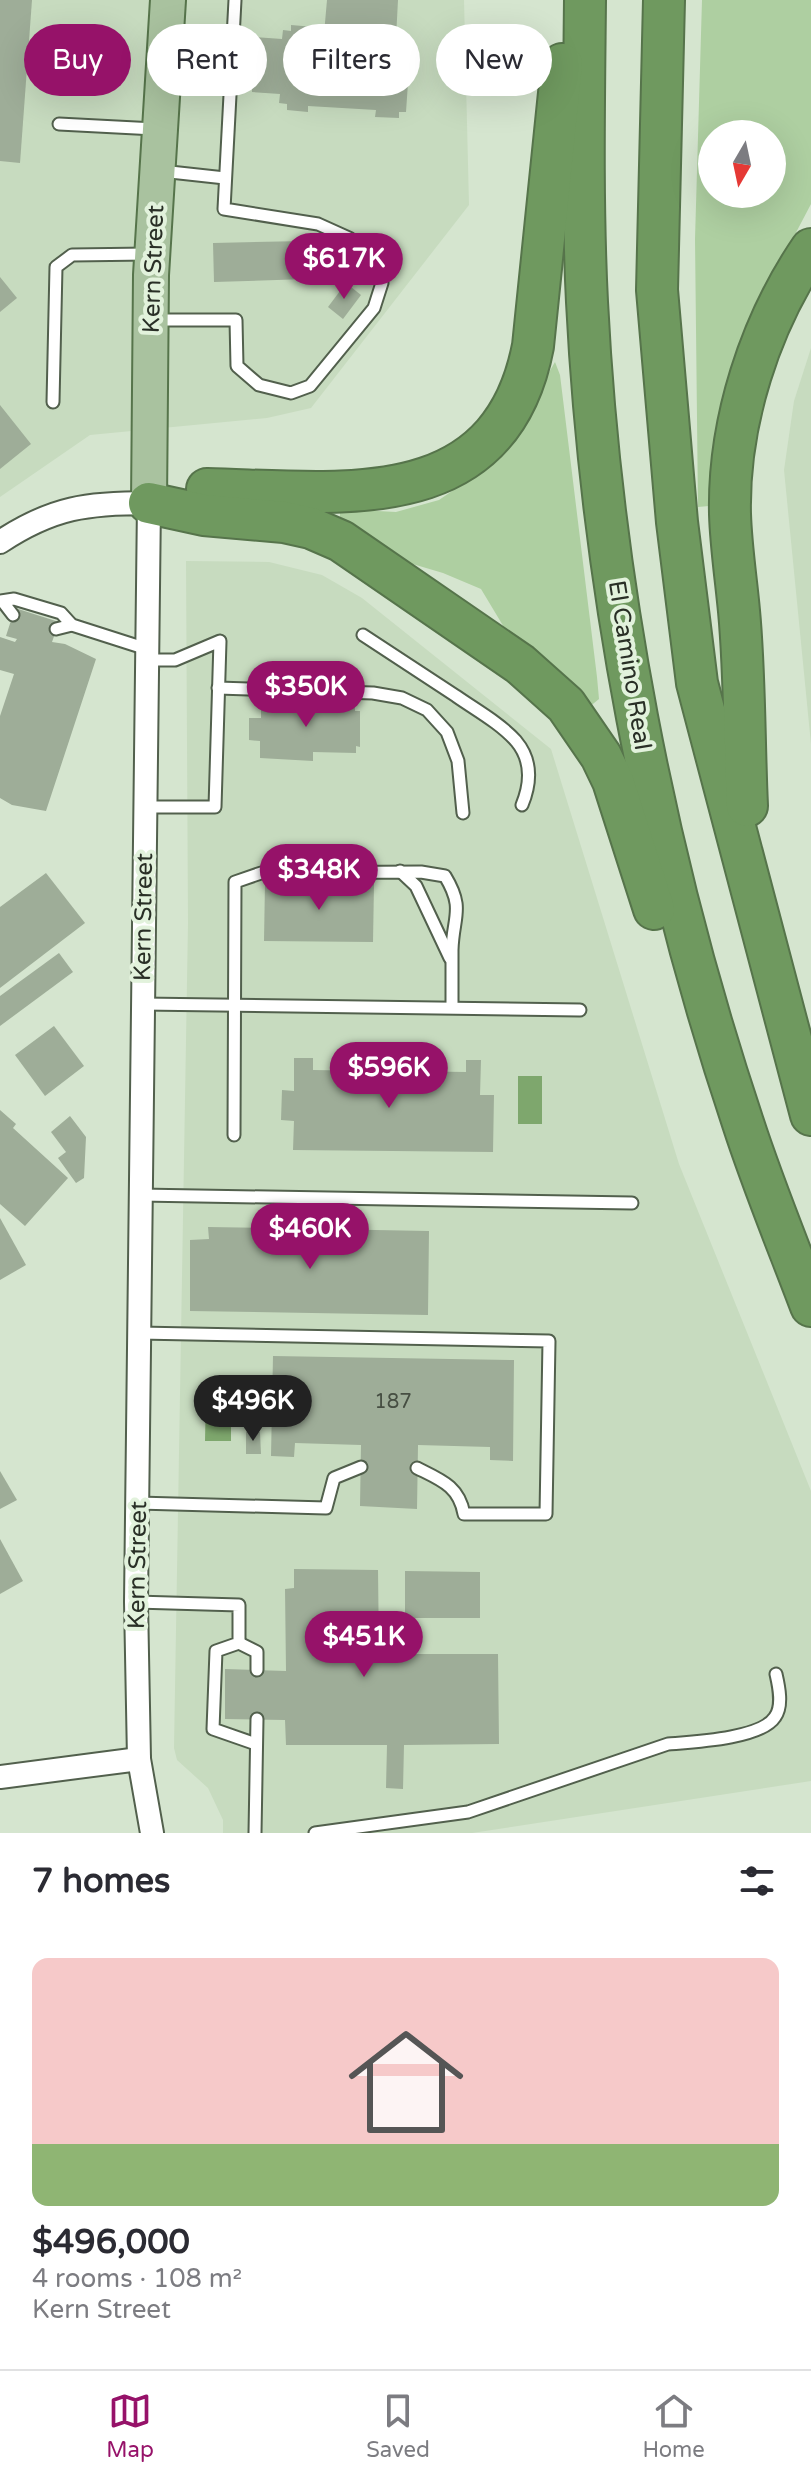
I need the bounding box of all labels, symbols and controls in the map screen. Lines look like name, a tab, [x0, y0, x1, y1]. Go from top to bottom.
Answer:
chip: Buy	[24, 24, 131, 96]
chip: Rent	[147, 24, 267, 96]
chip: Filters	[283, 24, 420, 96]
chip: New	[436, 24, 552, 96]
north arrow	[698, 120, 786, 208]
map controls	[698, 120, 786, 208]
street label: Kern Street	[137, 204, 170, 334]
pin: $617K	[288, 233, 400, 301]
text: $617K	[303, 243, 385, 274]
street label: El Camino Real	[602, 578, 657, 752]
pin: $350K	[250, 661, 362, 729]
text: $350K	[265, 671, 347, 702]
pin: $348K	[263, 844, 375, 912]
street label: Kern Street	[128, 853, 159, 981]
text: $348K	[278, 854, 360, 885]
pin: $596K	[333, 1042, 445, 1110]
text: $596K	[348, 1052, 430, 1083]
pin: $460K	[254, 1203, 366, 1271]
text: $460K	[269, 1213, 351, 1244]
pin: $496K	[197, 1375, 309, 1443]
text: $496K	[212, 1385, 294, 1416]
house number: 187	[374, 1390, 412, 1414]
street label: Kern Street	[122, 1501, 153, 1629]
pin: $451K	[308, 1611, 420, 1679]
text: $451K	[323, 1621, 405, 1652]
icon: filters	[735, 1859, 779, 1903]
text: 7 homes	[32, 1861, 170, 1902]
icon: home	[334, 2010, 478, 2154]
text: $496,000	[32, 2222, 190, 2263]
text: 4 rooms · 108 m²	[32, 2263, 242, 2294]
text: Kern Street	[32, 2294, 171, 2325]
tab: Map	[106, 2389, 154, 2463]
tab: Saved	[366, 2389, 430, 2463]
tab: Home	[642, 2389, 705, 2463]

